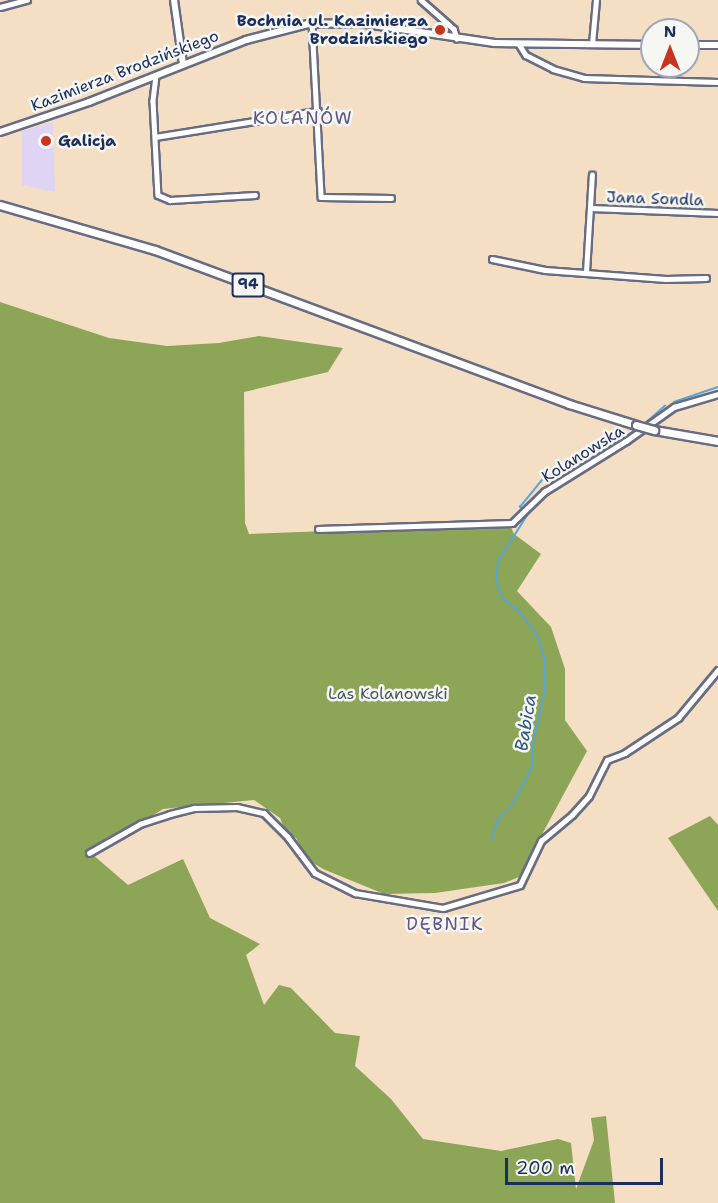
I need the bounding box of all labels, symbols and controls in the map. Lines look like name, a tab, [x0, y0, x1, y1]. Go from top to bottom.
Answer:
place label: Bochnia ul. Kazimierza Brodzińskiego	[237, 11, 428, 49]
north arrow	[640, 18, 700, 78]
text: N	[664, 21, 676, 42]
marker: Bochnia ul. Kazimierza Brodzińskiego	[433, 23, 447, 37]
street label: Kazimierza Brodzińskiego	[28, 26, 222, 116]
district label: KOLANÓW	[253, 107, 353, 129]
place label: Galicja	[58, 131, 116, 151]
marker: Galicja	[39, 134, 53, 148]
street label: Jana Sondla	[606, 188, 704, 210]
road number: 94	[232, 273, 264, 297]
street label: Kolanowska	[538, 421, 628, 487]
park label: Las Kolanowski	[328, 684, 448, 704]
water label: Babica	[511, 693, 541, 753]
district label: DĘBNIK	[406, 913, 484, 935]
scale bar	[508, 1146, 666, 1184]
text: 200 m	[516, 1156, 575, 1180]

